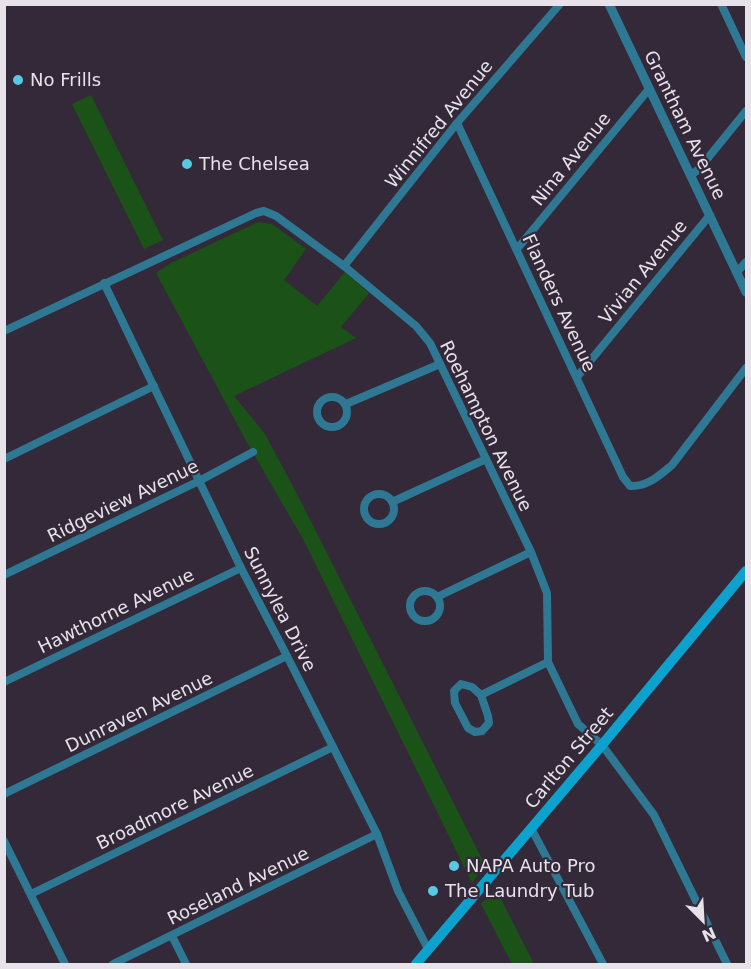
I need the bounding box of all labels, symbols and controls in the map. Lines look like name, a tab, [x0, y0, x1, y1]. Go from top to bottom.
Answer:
street label: Grantham Avenue	[640, 47, 731, 203]
street label: Winnifred Avenue	[381, 55, 497, 192]
place label: No Frills	[30, 69, 101, 90]
marker: No Frills	[11, 73, 25, 87]
street label: Nina Avenue	[527, 108, 614, 209]
place label: The Chelsea	[198, 153, 310, 174]
marker: The Chelsea	[180, 157, 194, 171]
street label: Vivian Avenue	[594, 215, 691, 328]
street label: Flanders Avenue	[518, 231, 601, 375]
street label: Roehampton Avenue	[436, 337, 537, 515]
street label: Ridgeview Avenue	[44, 455, 202, 546]
street label: Sunnylea Drive	[240, 543, 321, 675]
street label: Hawthorne Avenue	[34, 564, 197, 657]
street label: Dunraven Avenue	[62, 667, 216, 756]
street label: Carlton Street	[520, 703, 617, 813]
street label: Broadmore Avenue	[93, 759, 257, 854]
street label: Roseland Avenue	[164, 842, 312, 929]
place label: NAPA Auto Pro	[466, 855, 596, 876]
marker: NAPA Auto Pro	[447, 859, 461, 873]
place label: The Laundry Tub	[444, 880, 594, 901]
marker: The Laundry Tub	[426, 884, 440, 898]
north arrow	[673, 891, 733, 951]
text: N	[699, 923, 719, 946]

